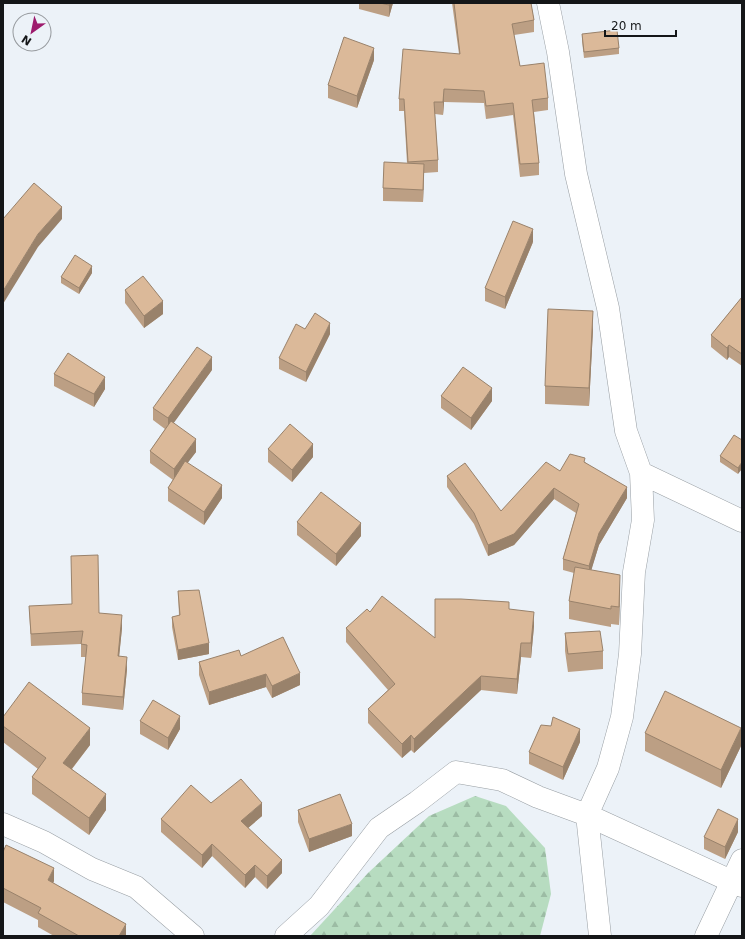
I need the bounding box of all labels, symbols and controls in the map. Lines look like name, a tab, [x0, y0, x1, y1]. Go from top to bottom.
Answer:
north arrow	[12, 12, 52, 52]
scale bar	[605, 12, 676, 38]
text: 20 m	[611, 19, 642, 33]
text: N	[19, 32, 34, 48]

